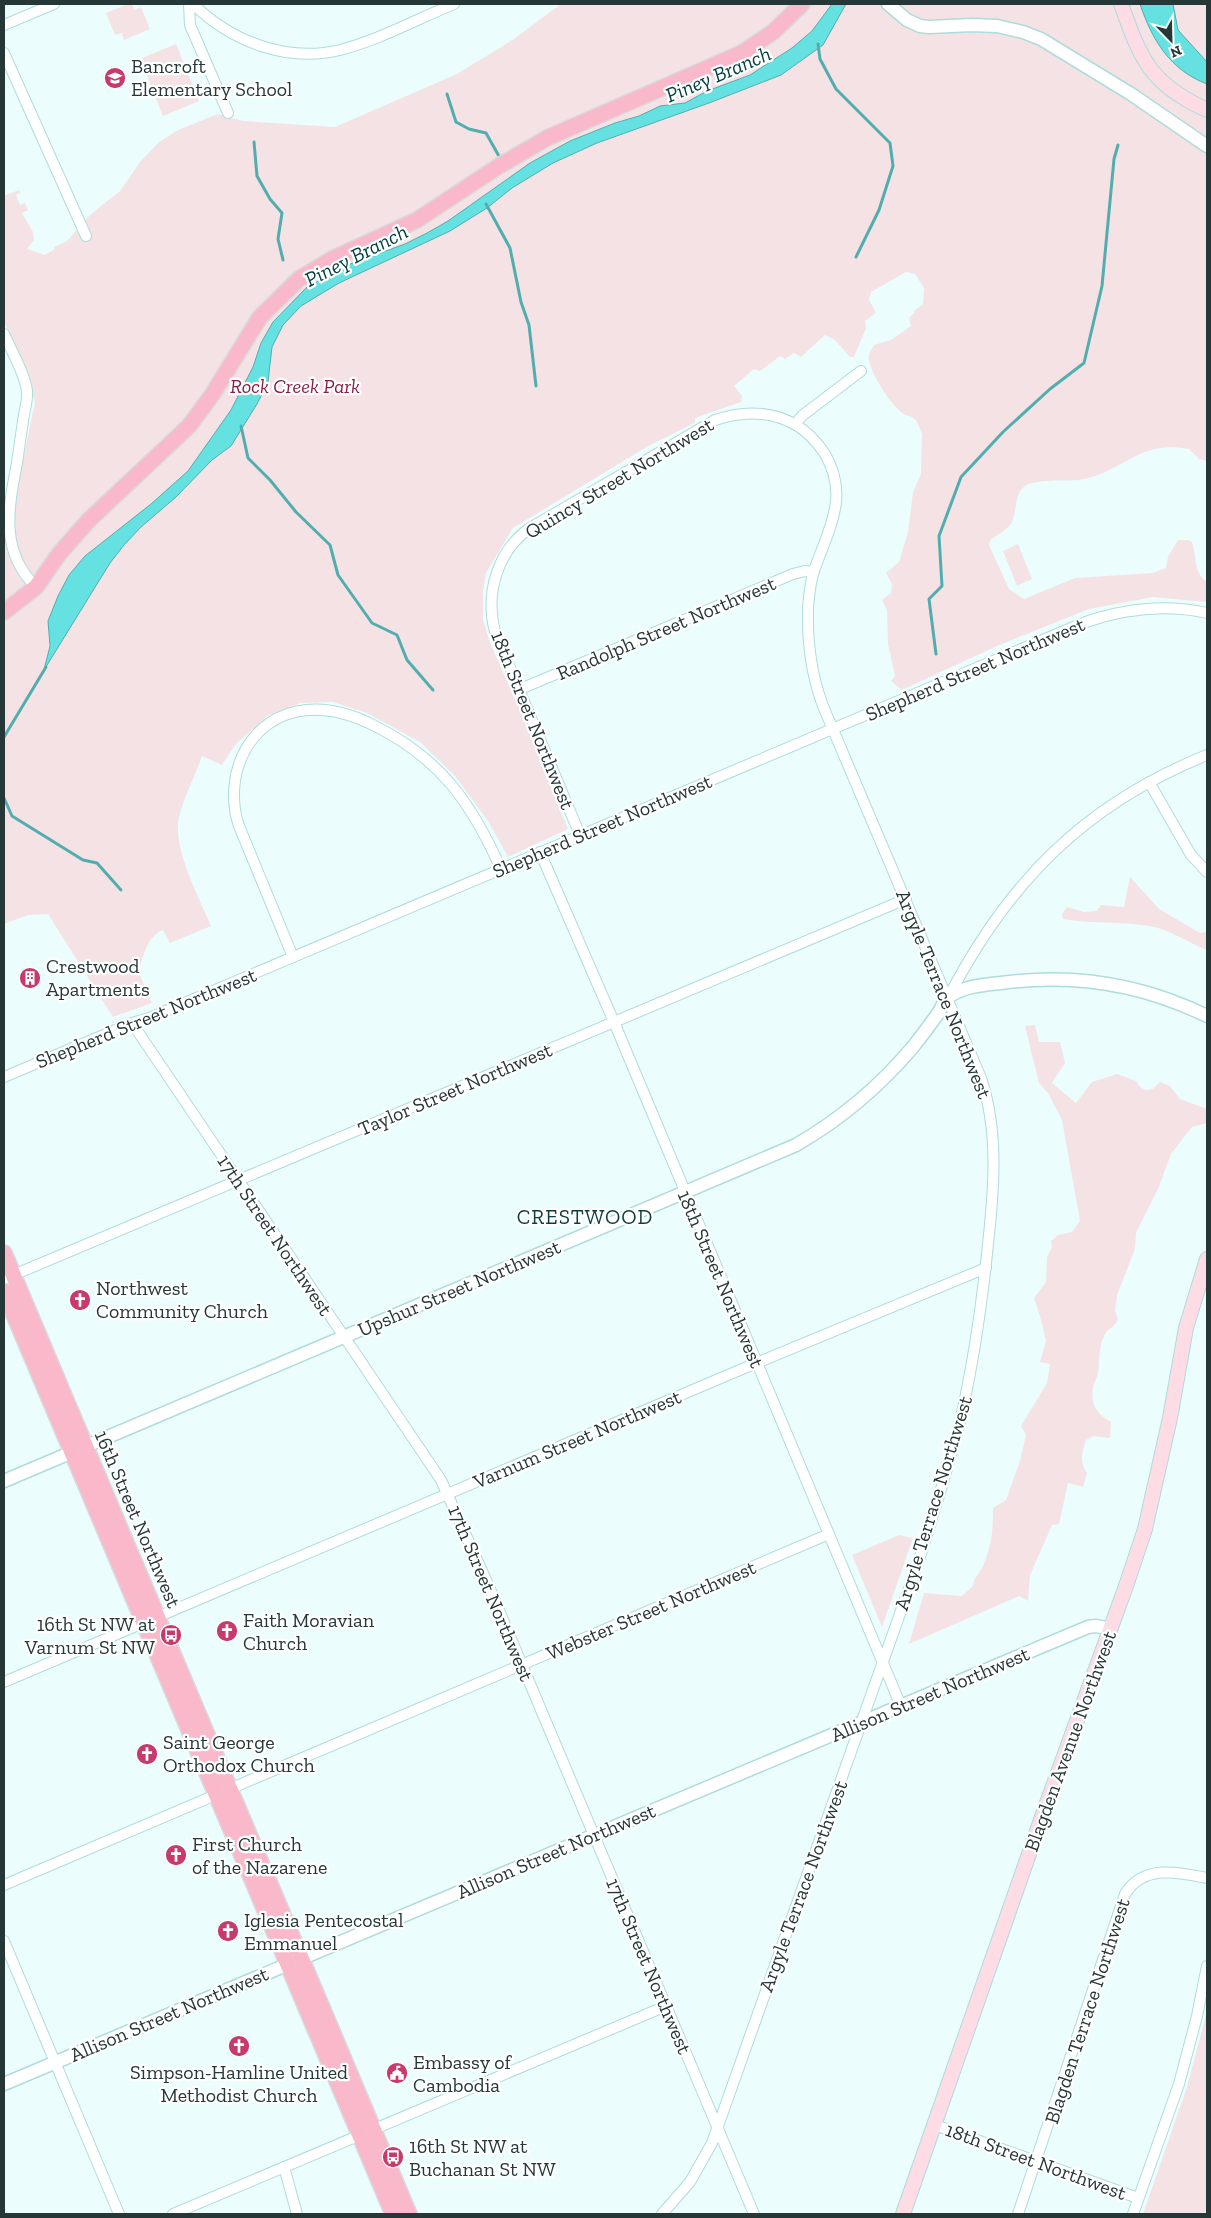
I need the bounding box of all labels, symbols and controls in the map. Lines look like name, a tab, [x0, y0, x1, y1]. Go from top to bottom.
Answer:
north arrow	[1146, 15, 1196, 65]
water label: Piney Branch	[661, 41, 775, 107]
text: N	[1167, 42, 1184, 62]
place label: Bancroft Elementary School	[131, 54, 292, 101]
school or university icon: Bancroft Elementary School	[103, 66, 127, 90]
water label: Piney Branch	[300, 218, 412, 292]
park label: Rock Creek Park	[230, 374, 360, 398]
street label: Quincy Street Northwest	[520, 412, 718, 544]
street label: Randolph Street Northwest	[553, 571, 780, 685]
street label: Shepherd Street Northwest	[862, 612, 1089, 726]
street label: 18th Street Northwest	[486, 627, 580, 813]
street label: Shepherd Street Northwest	[489, 769, 716, 883]
street label: Argyle Terrace Northwest	[891, 886, 997, 1103]
place label: Crestwood Apartments	[46, 954, 150, 1001]
street label: Shepherd Street Northwest	[32, 962, 260, 1073]
building icon: Crestwood Apartments	[18, 966, 42, 990]
street label: Taylor Street Northwest	[354, 1037, 556, 1141]
street label: 17th Street Northwest	[212, 1150, 338, 1320]
street label: 18th Street Northwest	[673, 1187, 770, 1372]
district label: CRESTWOOD	[517, 1204, 653, 1229]
street label: Upshur Street Northwest	[354, 1234, 565, 1342]
place label: Northwest Community Church	[96, 1276, 269, 1323]
church icon: Northwest Community Church	[68, 1288, 92, 1312]
street label: Varnum Street Northwest	[469, 1384, 685, 1494]
street label: Argyle Terrace Northwest	[889, 1392, 977, 1613]
street label: 16th Street Northwest	[90, 1427, 186, 1612]
street label: 17th Street Northwest	[443, 1501, 539, 1685]
street label: Webster Street Northwest	[543, 1555, 760, 1665]
place label: Faith Moravian Church	[243, 1608, 375, 1655]
place label: 16th St NW at Varnum St NW	[24, 1612, 156, 1659]
church icon: Faith Moravian Church	[215, 1619, 239, 1643]
bus stop icon: 16th St NW at Varnum St NW	[159, 1623, 183, 1647]
street label: Blagden Avenue Northwest	[1019, 1627, 1121, 1855]
street label: Allison Street Northwest	[827, 1641, 1033, 1747]
place label: Saint George Orthodox Church	[163, 1730, 315, 1777]
church icon: Saint George Orthodox Church	[135, 1742, 159, 1766]
street label: Argyle Terrace Northwest	[754, 1776, 853, 1995]
street label: Allison Street Northwest	[453, 1798, 659, 1904]
place label: First Church of the Nazarene	[192, 1832, 327, 1879]
church icon: First Church of the Nazarene	[164, 1843, 188, 1867]
street label: 17th Street Northwest	[601, 1874, 697, 2058]
street label: Blagden Terrace Northwest	[1039, 1895, 1135, 2127]
place label: Iglesia Pentecostal Emmanuel	[244, 1908, 404, 1955]
church icon: Iglesia Pentecostal Emmanuel	[216, 1919, 240, 1943]
street label: Allison Street Northwest	[66, 1961, 272, 2067]
church icon: Simpson-Hamline United Methodist Church	[227, 2034, 251, 2058]
place label: Embassy of Cambodia	[413, 2050, 512, 2097]
place label: Simpson-Hamline United Methodist Church	[130, 2060, 348, 2107]
public building icon: Embassy of Cambodia	[385, 2061, 409, 2085]
street label: 18th Street Northwest	[942, 2117, 1130, 2205]
place label: 16th St NW at Buchanan St NW	[409, 2134, 556, 2181]
bus stop icon: 16th St NW at Buchanan St NW	[381, 2145, 405, 2169]

